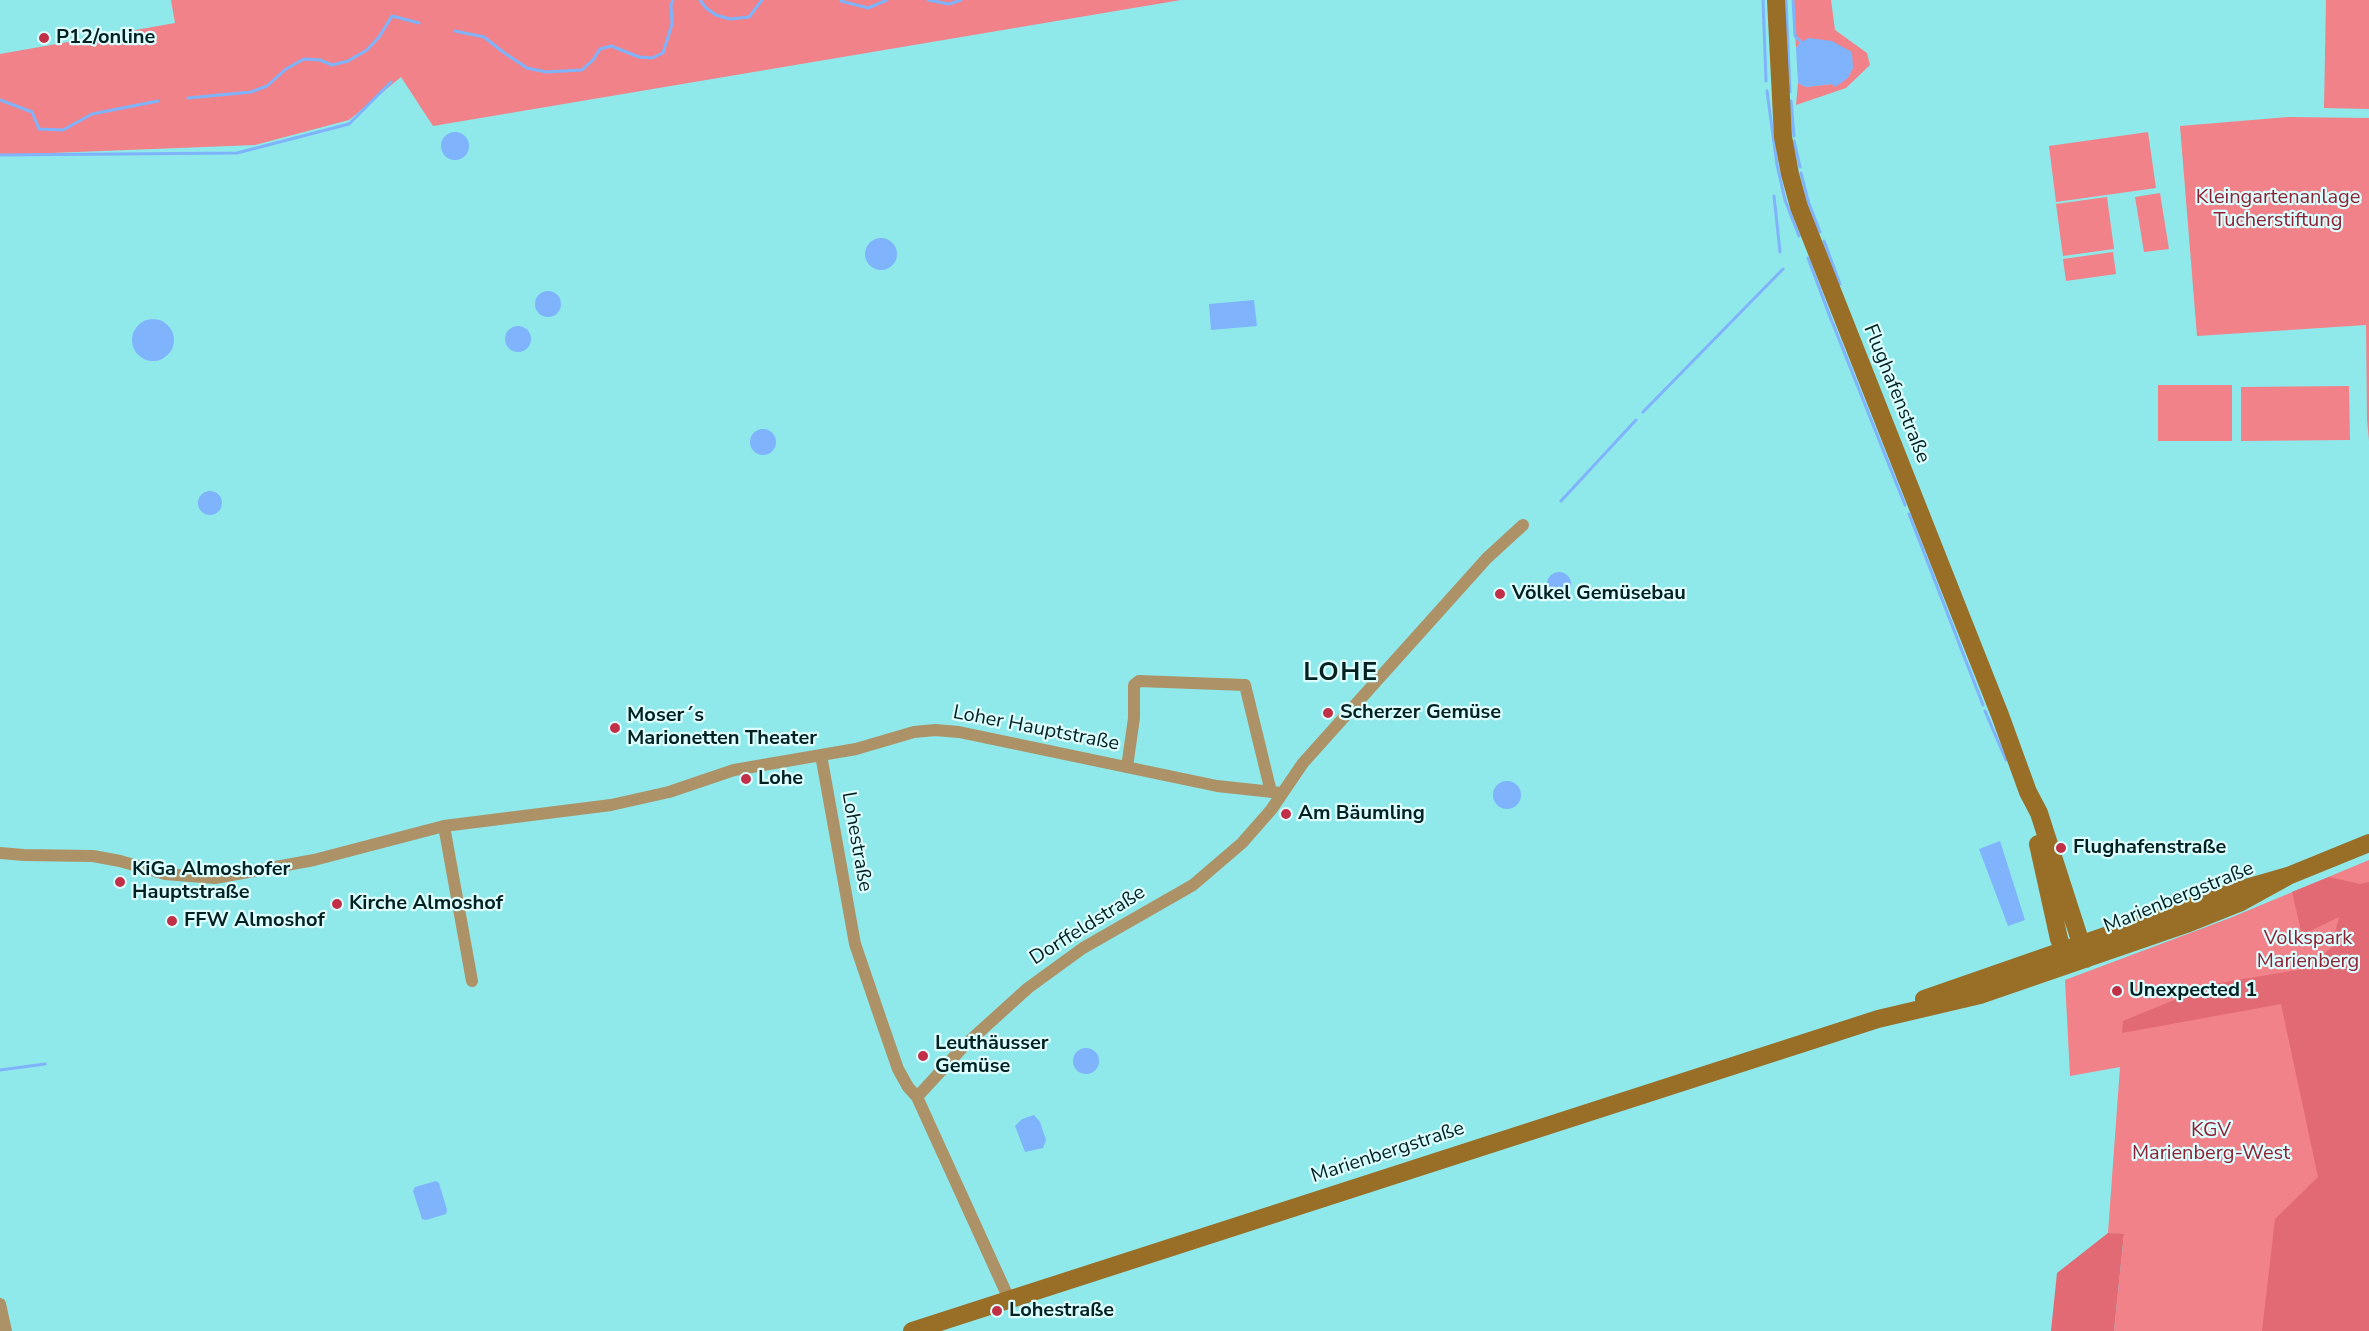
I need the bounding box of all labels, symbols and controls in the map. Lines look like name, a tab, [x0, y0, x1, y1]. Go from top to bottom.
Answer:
place label: P12/online	[56, 26, 155, 50]
marker: P12/online	[37, 31, 51, 45]
park label: Kleingartenanlage Tucherstiftung	[2196, 186, 2360, 233]
street label: Flughafenstraße	[1857, 321, 1935, 467]
place label: Völkel Gemüsebau	[1512, 582, 1686, 606]
marker: Völkel Gemüsebau	[1493, 587, 1507, 601]
district label: LOHE	[1303, 658, 1379, 690]
street label: Loher Hauptstraße	[951, 701, 1121, 757]
place label: Scherzer Gemüse	[1340, 701, 1501, 725]
place label: Moser´s Marionetten Theater	[627, 704, 817, 751]
marker: Scherzer Gemüse	[1321, 706, 1335, 720]
marker: Moser´s Marionetten Theater	[608, 721, 622, 735]
place label: Lohe	[758, 767, 803, 791]
marker: Lohe	[739, 772, 753, 786]
street label: Lohestraße	[835, 790, 877, 894]
place label: Am Bäumling	[1298, 802, 1425, 826]
marker: Am Bäumling	[1279, 807, 1293, 821]
place label: Flughafenstraße	[2073, 836, 2226, 860]
marker: Flughafenstraße	[2054, 841, 2068, 855]
street label: Marienbergstraße	[2100, 857, 2258, 939]
place label: KiGa Almoshofer Hauptstraße	[132, 858, 290, 905]
marker: KiGa Almoshofer Hauptstraße	[113, 875, 127, 889]
street label: Dorffeldstraße	[1026, 881, 1150, 971]
place label: Kirche Almoshof	[349, 892, 503, 916]
marker: Kirche Almoshof	[330, 897, 344, 911]
place label: FFW Almoshof	[184, 909, 325, 933]
marker: FFW Almoshof	[165, 914, 179, 928]
park label: Volkspark Marienberg	[2257, 927, 2359, 974]
place label: Unexpected 1	[2129, 979, 2257, 1003]
marker: Unexpected 1	[2110, 984, 2124, 998]
place label: Leuthäusser Gemüse	[935, 1032, 1049, 1079]
marker: Leuthäusser Gemüse	[916, 1049, 930, 1063]
street label: Marienbergstraße	[1308, 1117, 1468, 1189]
park label: KGV Marienberg-West	[2132, 1119, 2290, 1166]
place label: Lohestraße	[1009, 1299, 1114, 1323]
marker: Lohestraße	[990, 1304, 1004, 1318]

